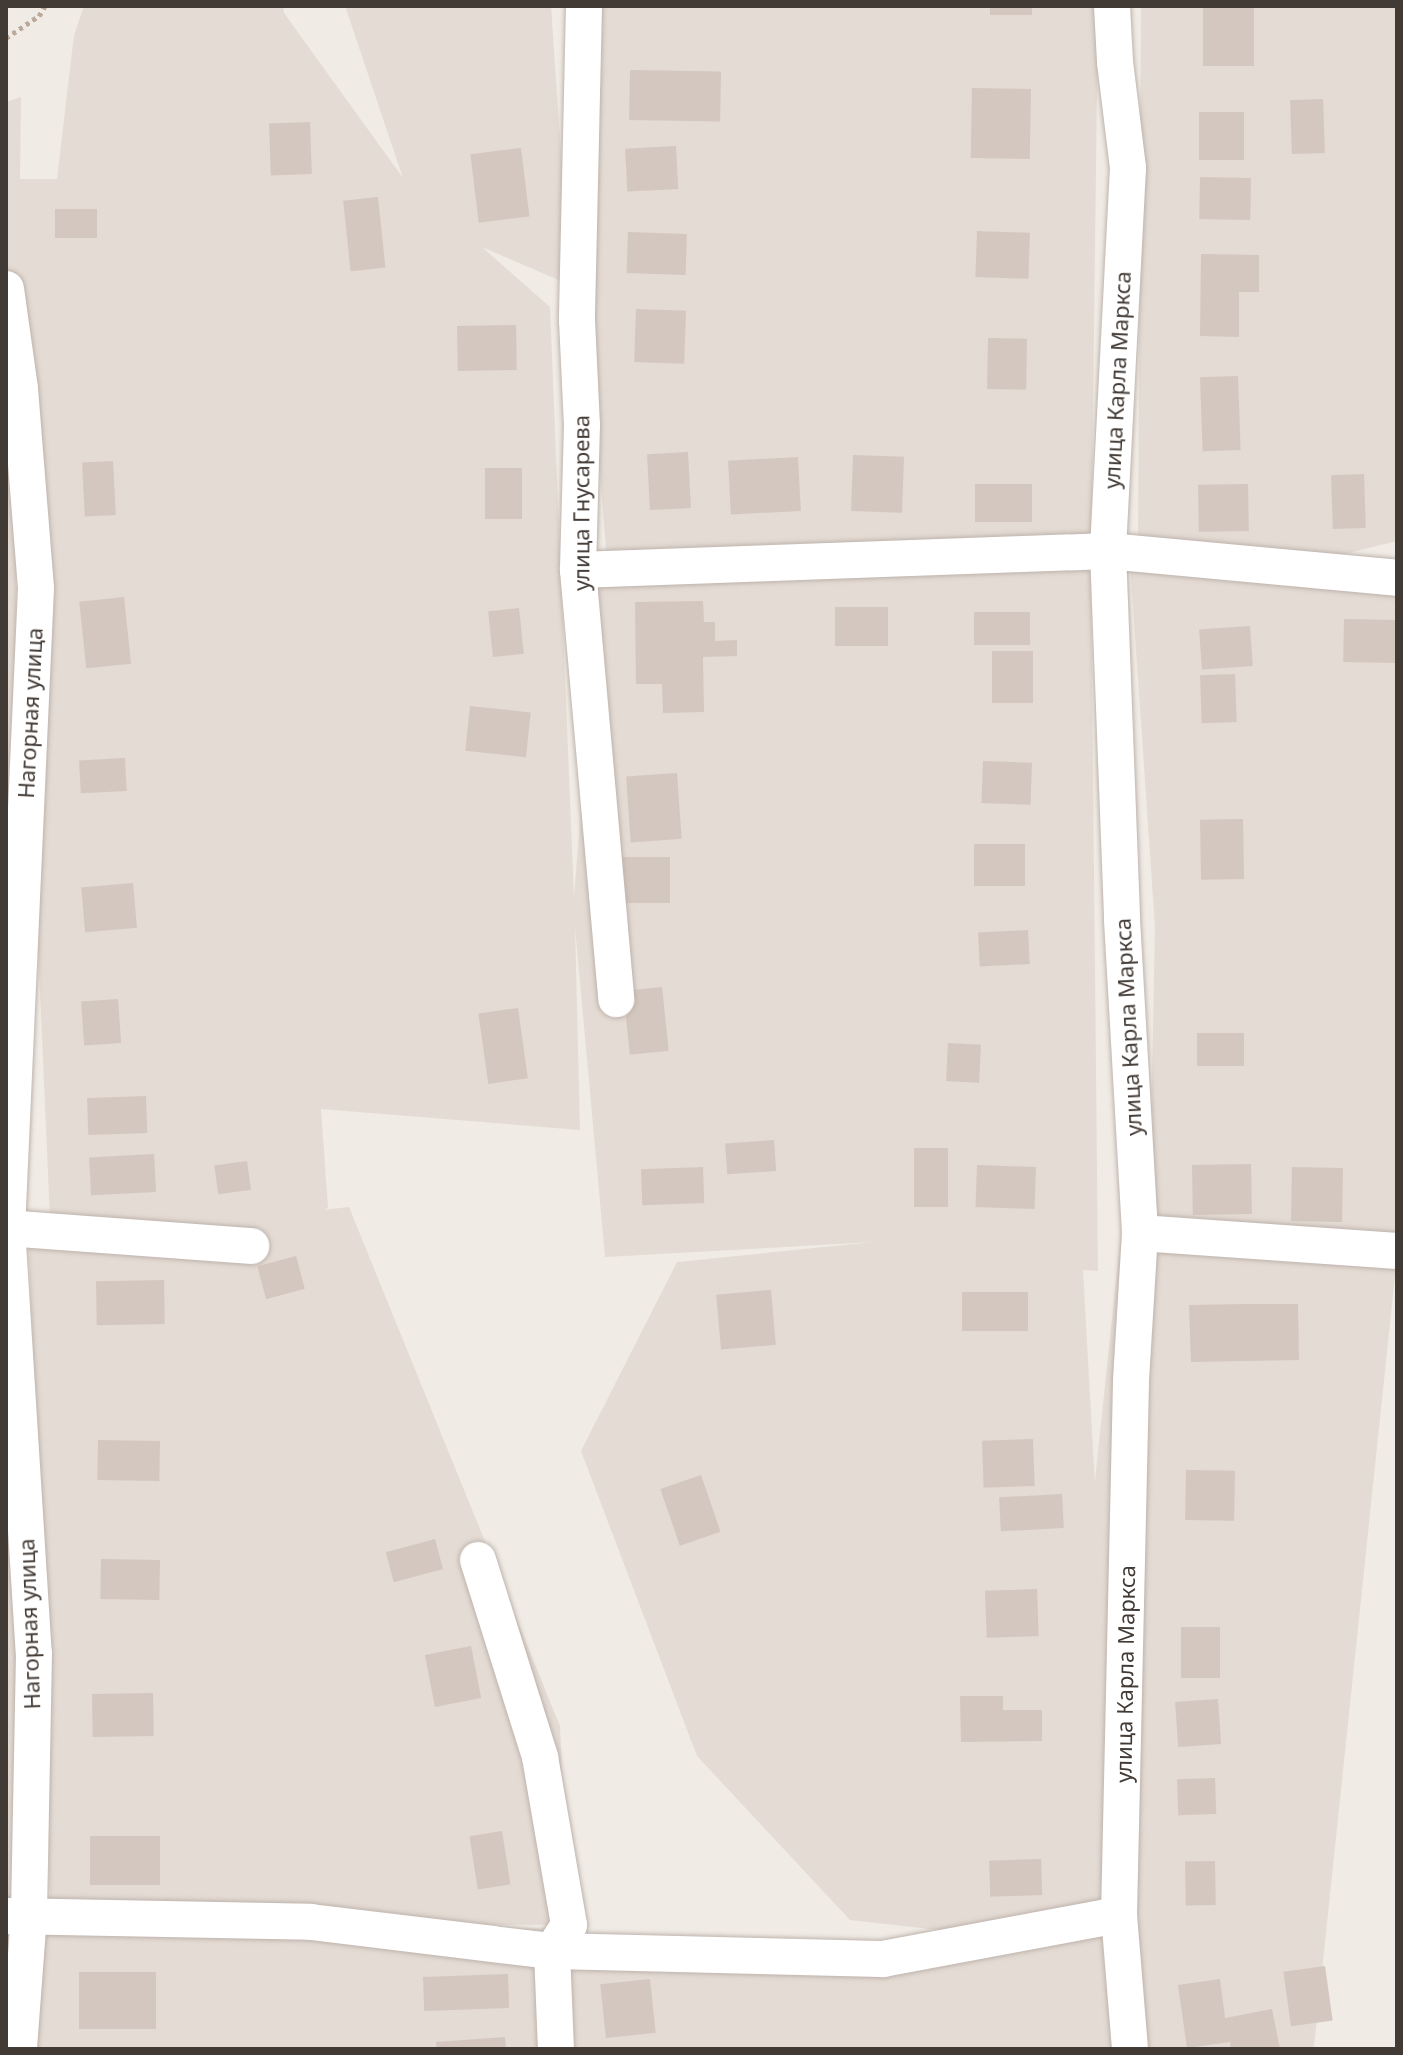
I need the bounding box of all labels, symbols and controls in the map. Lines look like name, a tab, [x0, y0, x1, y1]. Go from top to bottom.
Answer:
street label: улица Карла Маркса	[1098, 270, 1136, 490]
street label: улица Гнусарева	[568, 415, 594, 591]
street label: Нагорная улица	[12, 627, 48, 799]
street label: улица Карла Маркса	[1109, 917, 1147, 1137]
street label: Нагорная улица	[13, 1538, 45, 1710]
street label: улица Карла Маркса	[1110, 1565, 1140, 1783]

